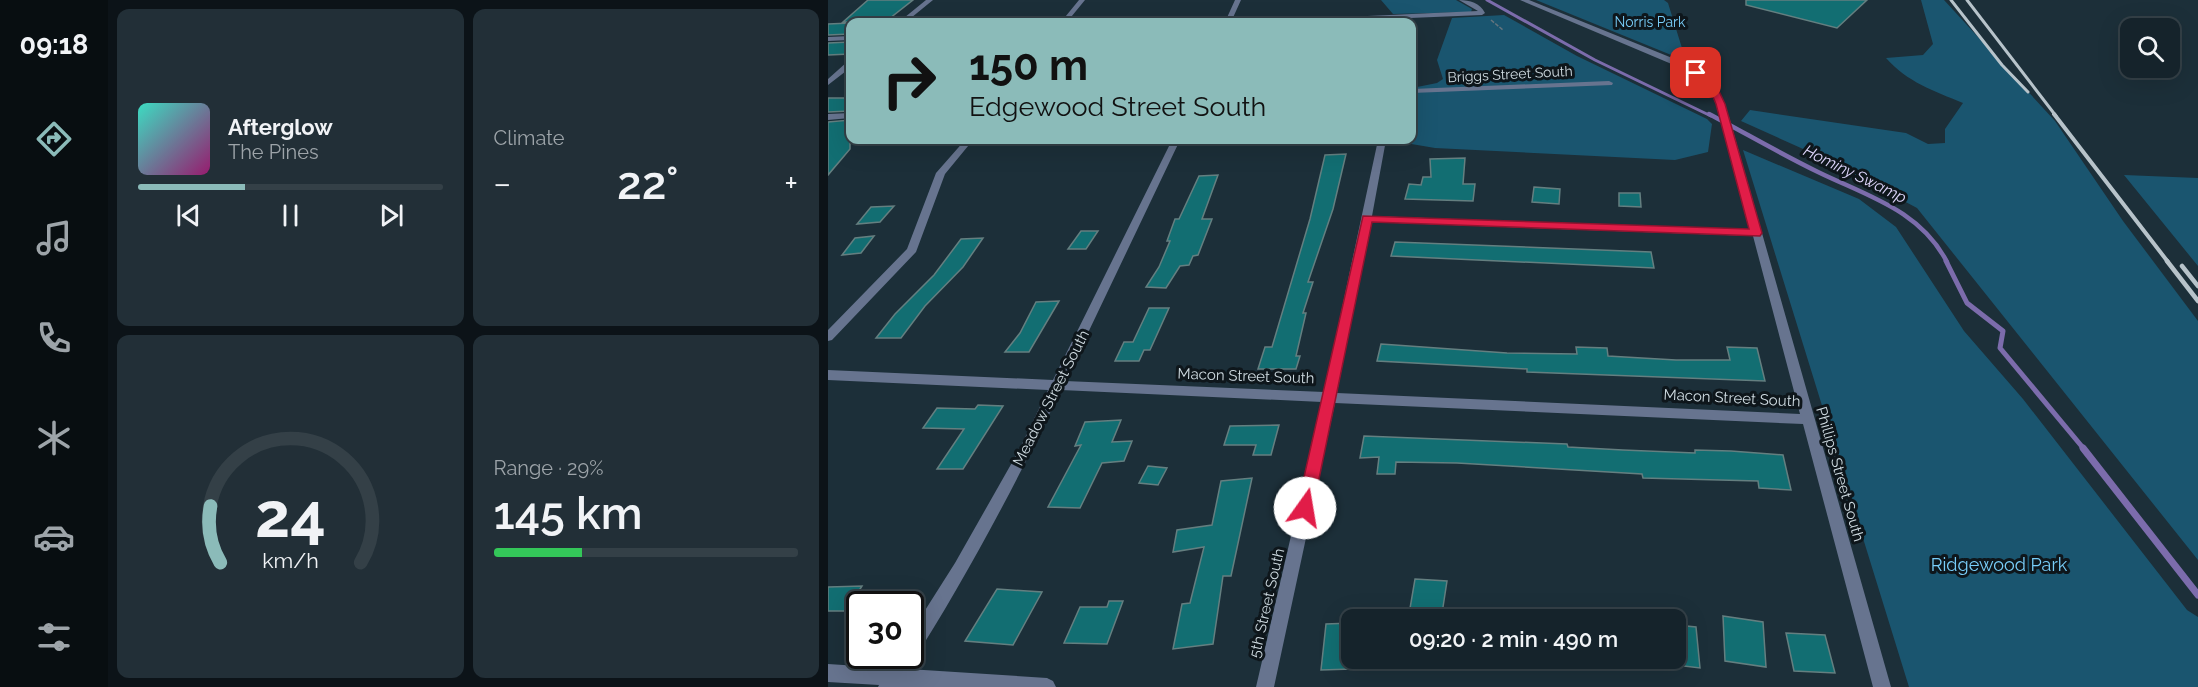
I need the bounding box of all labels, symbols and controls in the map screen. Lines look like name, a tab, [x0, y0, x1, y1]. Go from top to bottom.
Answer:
park label: Norris Park	[1615, 14, 1686, 30]
map controls	[2120, 18, 2180, 78]
button: search	[2120, 18, 2180, 78]
text: 09:18	[20, 29, 88, 60]
text: 150 m	[969, 41, 1088, 90]
icon: right	[870, 42, 948, 120]
pin	[1670, 47, 1721, 98]
icon: arrive	[1679, 56, 1712, 89]
street label: Briggs Street South	[1447, 63, 1573, 85]
text: Edgewood Street South	[969, 91, 1266, 122]
text: Afterglow	[228, 114, 333, 140]
icon: directions	[33, 118, 75, 160]
text: Climate	[494, 126, 565, 150]
text: The Pines	[228, 140, 319, 164]
water label: Hominy Swamp	[1800, 141, 1910, 207]
text: 22°	[617, 157, 679, 210]
text: −	[494, 164, 511, 203]
text: +	[784, 164, 798, 203]
icon: previous	[172, 199, 205, 232]
icon: pause	[274, 199, 307, 232]
icon: next	[375, 199, 408, 232]
icon: music	[33, 217, 75, 259]
icon: phone	[33, 317, 75, 359]
street label: Meadow Street South	[1009, 327, 1093, 469]
street label: Macon Street South	[1177, 365, 1315, 387]
street label: Macon Street South	[1663, 385, 1801, 411]
street label: Phillips Street South	[1812, 405, 1868, 543]
icon: climate	[33, 417, 75, 459]
text: Range · 29%	[494, 456, 603, 480]
position arrow	[1273, 476, 1337, 540]
text: 24	[255, 478, 326, 552]
text: 145 km	[494, 487, 642, 540]
icon: car	[33, 516, 75, 558]
street label: 5th Street South	[1246, 546, 1288, 660]
text: km/h	[262, 549, 319, 574]
park label: Ridgewood Park	[1931, 554, 2068, 575]
speed limit sign: 30	[846, 591, 924, 669]
icon: filters	[33, 616, 75, 658]
text: 09:20 · 2 min · 490 m	[1409, 626, 1618, 652]

